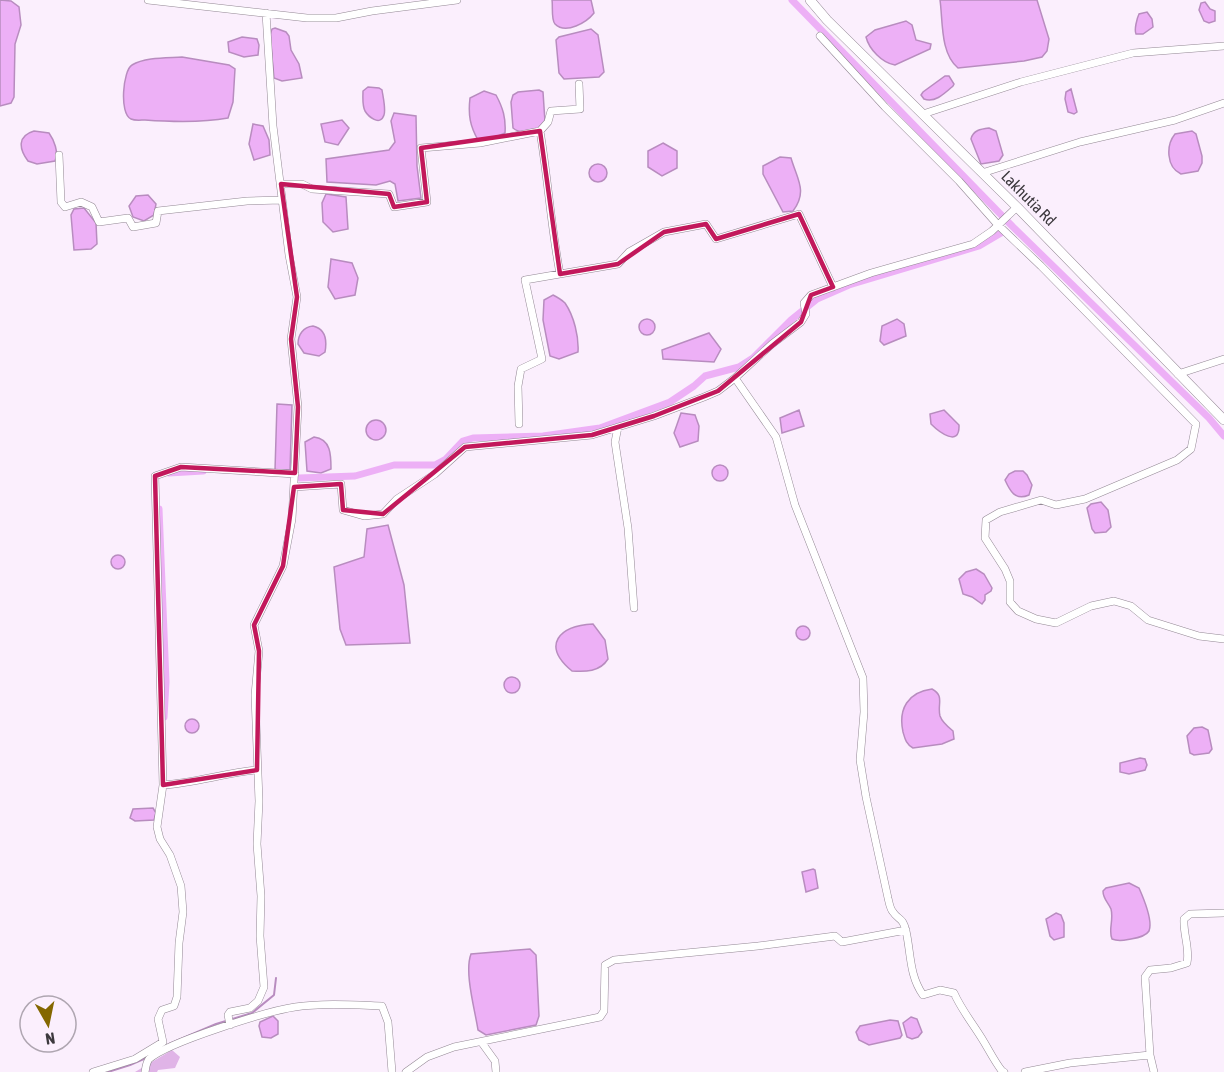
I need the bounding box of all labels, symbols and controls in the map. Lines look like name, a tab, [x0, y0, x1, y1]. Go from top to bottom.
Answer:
street label: Lakhutia Rd	[998, 167, 1060, 229]
north arrow	[18, 994, 78, 1054]
text: N	[44, 1029, 56, 1048]

